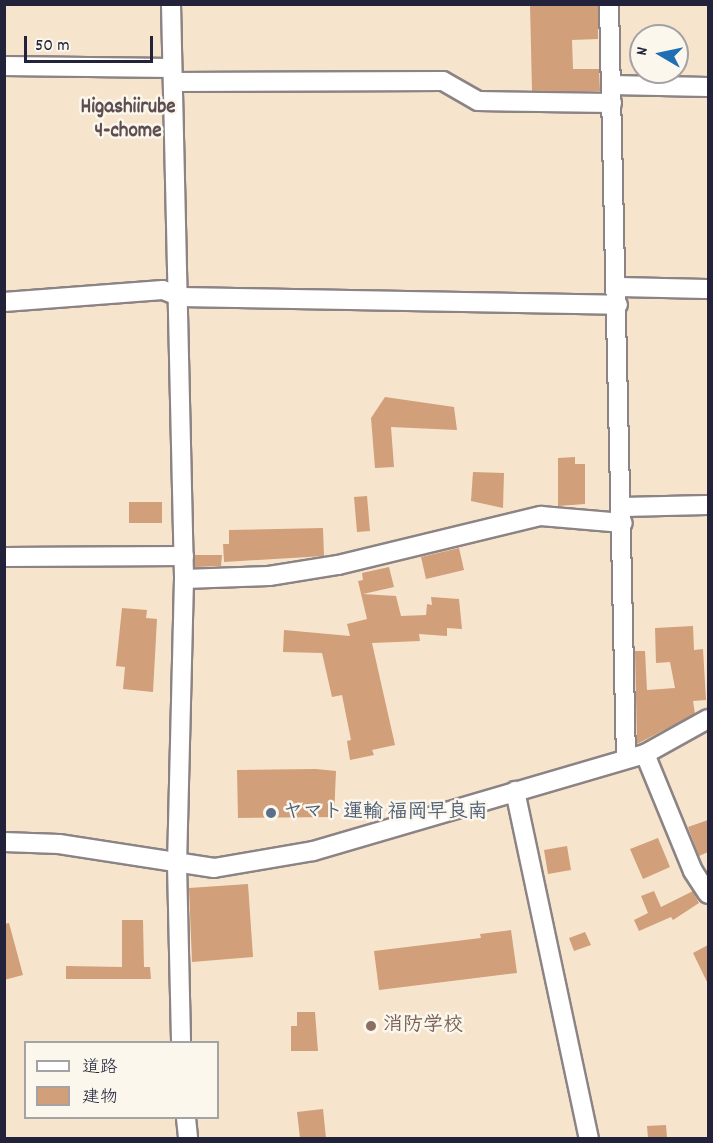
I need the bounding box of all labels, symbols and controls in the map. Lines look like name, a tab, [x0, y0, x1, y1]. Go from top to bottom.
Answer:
scale bar	[27, 24, 156, 62]
north arrow	[629, 24, 689, 84]
text: 50 m	[35, 34, 70, 59]
text: N	[631, 46, 655, 57]
district label: Higashiirube 4-chome	[81, 95, 175, 145]
place label: ヤマト運輸 福岡早良南	[283, 801, 488, 825]
marker: ヤマト運輸 福岡早良南	[264, 806, 278, 820]
place label: 消防学校	[383, 1014, 463, 1038]
marker: 消防学校	[364, 1019, 378, 1033]
legend	[24, 1041, 219, 1119]
text: 道路	[82, 1056, 118, 1081]
text: 建物	[82, 1086, 118, 1111]

